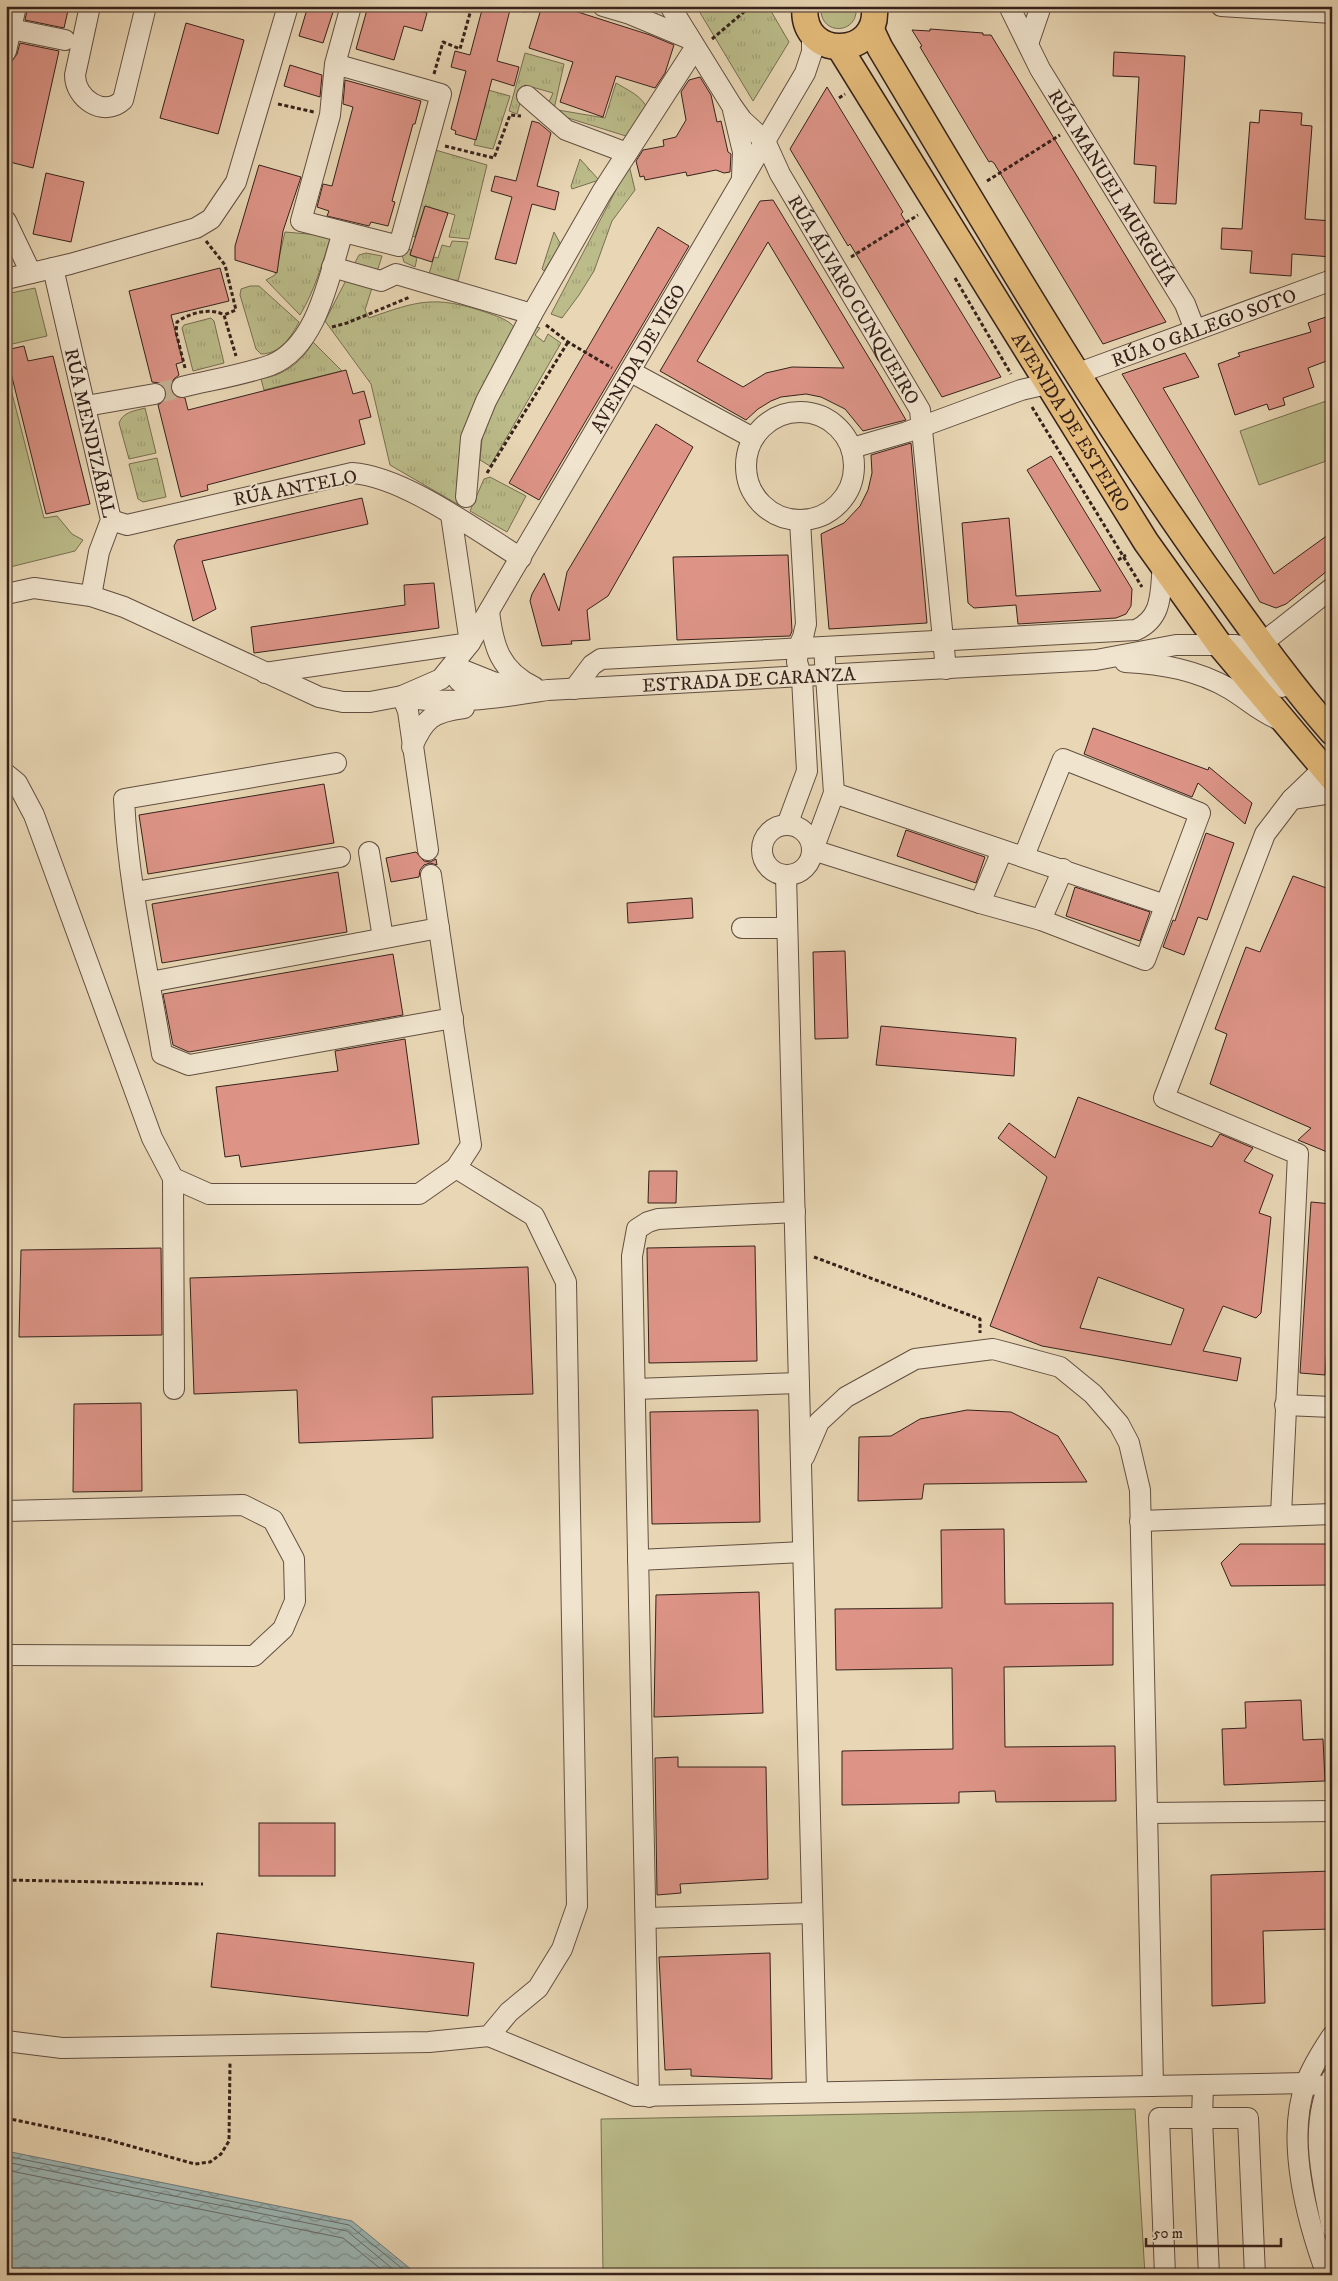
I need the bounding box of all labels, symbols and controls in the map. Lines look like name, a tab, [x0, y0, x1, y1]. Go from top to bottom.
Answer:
street label: RÚA MANUEL MURGUÍA	[1042, 86, 1181, 291]
street label: RÚA ÁLVARO CUNQUEIRO	[782, 191, 924, 409]
street label: AVENIDA DE VIGO	[586, 280, 691, 437]
street label: RÚA O GALEGO SOTO	[1109, 284, 1300, 373]
street label: AVENIDA DE ESTEIRO	[1006, 328, 1135, 517]
street label: RÚA MENDIZÁBAL	[59, 346, 120, 520]
street label: RÚA ANTELO	[231, 463, 359, 512]
street label: ESTRADA DE CARANZA	[642, 663, 857, 698]
scale bar	[1146, 2216, 1280, 2248]
text: 50 m	[1153, 2224, 1183, 2243]

